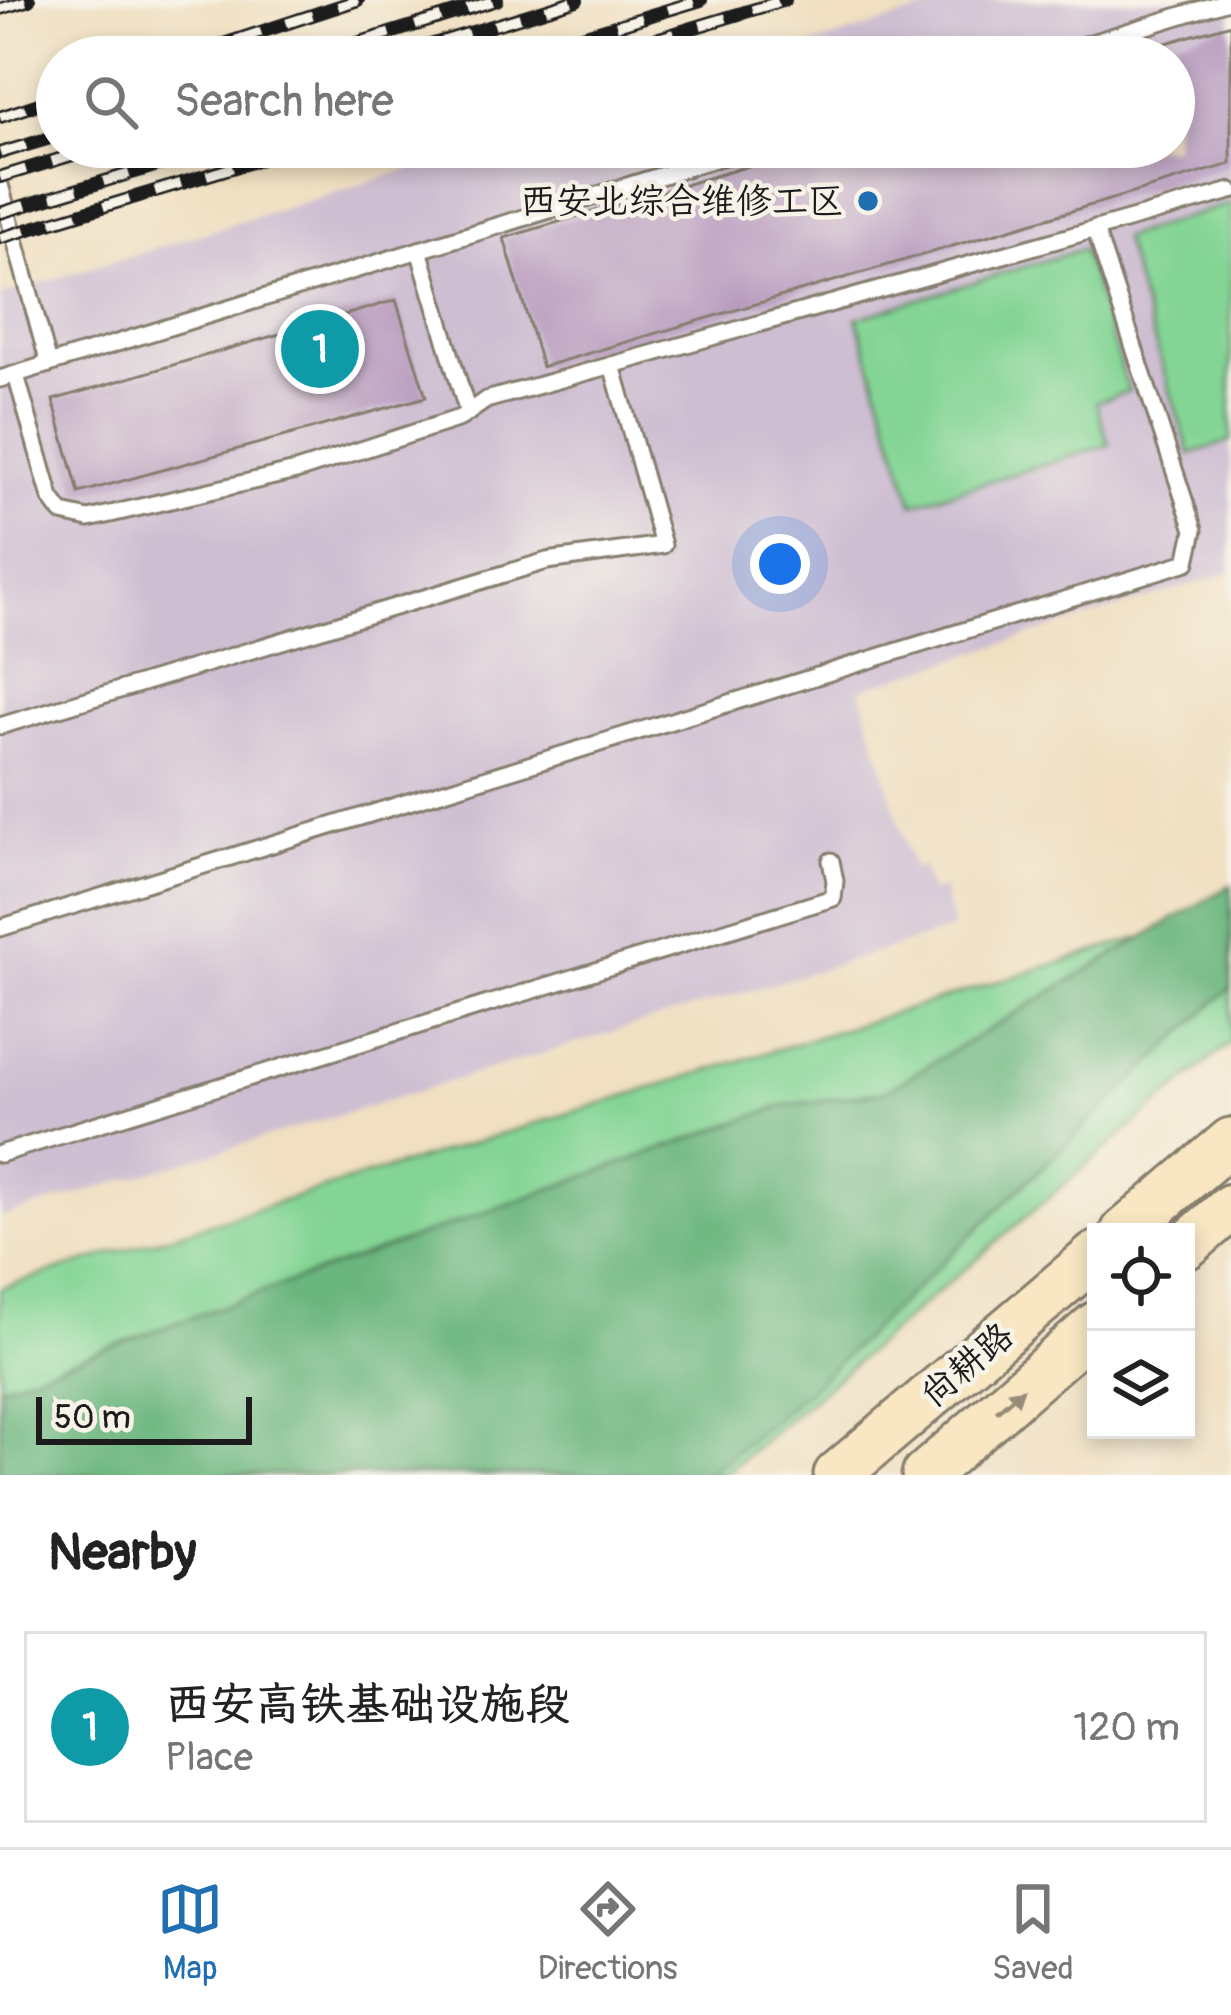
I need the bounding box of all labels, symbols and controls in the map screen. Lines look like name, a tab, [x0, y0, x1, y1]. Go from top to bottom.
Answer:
search box	[36, 36, 1195, 168]
icon: search	[78, 69, 144, 135]
text: Search here	[174, 74, 394, 130]
place label: 西安北综合维修工区	[520, 179, 844, 224]
marker: 西安北综合维修工区	[855, 188, 881, 214]
pin: 1	[281, 304, 359, 394]
your location	[750, 534, 810, 594]
map controls	[1087, 1223, 1195, 1439]
button: locate	[1087, 1223, 1195, 1331]
street label: 尚耕路	[911, 1313, 1023, 1417]
button: layers	[1087, 1331, 1195, 1439]
one-way arrow	[996, 1387, 1025, 1414]
scale bar	[36, 1391, 252, 1444]
text: 50 m	[54, 1397, 131, 1438]
text: Nearby	[48, 1521, 196, 1585]
text: 西安高铁基础设施段	[165, 1677, 570, 1733]
text: 1	[82, 1703, 98, 1752]
text: 120 m	[1073, 1703, 1180, 1752]
text: Place	[165, 1733, 253, 1782]
tab: Map	[157, 1876, 223, 1989]
tab: Directions	[538, 1876, 678, 1989]
tab: Saved	[992, 1876, 1074, 1989]

